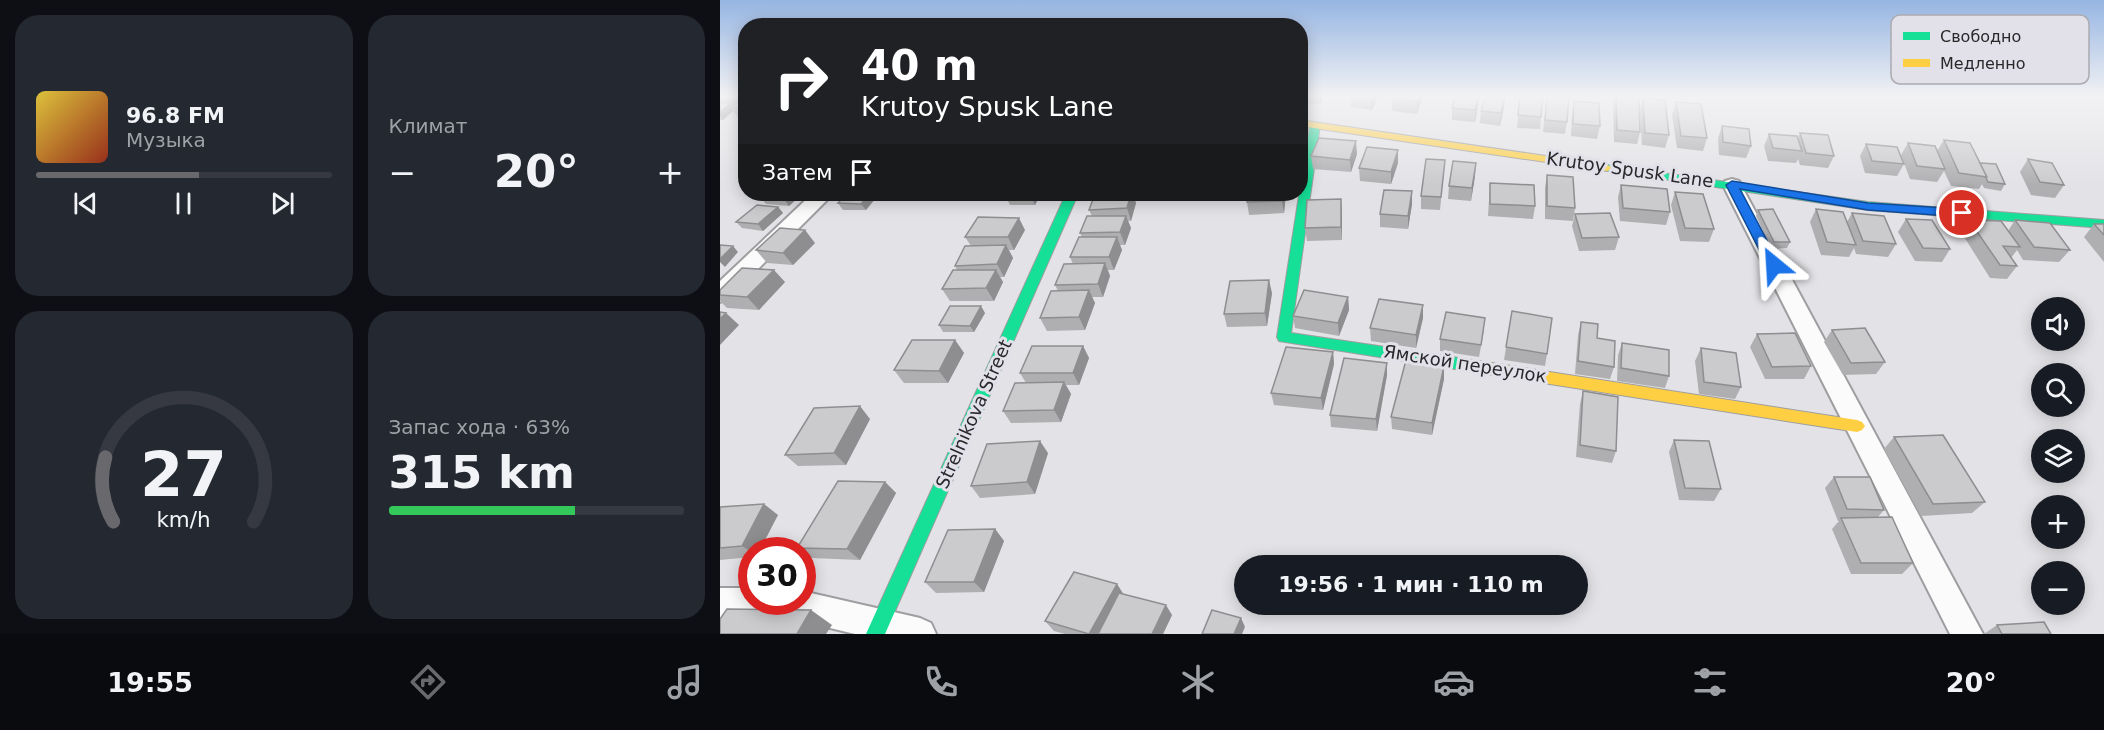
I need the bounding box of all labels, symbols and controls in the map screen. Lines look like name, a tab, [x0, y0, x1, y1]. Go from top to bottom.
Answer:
legend	[1891, 15, 2089, 84]
text: Свободно	[1940, 27, 2021, 46]
text: 40 m	[861, 41, 978, 90]
icon: right	[762, 42, 840, 120]
text: Медленно	[1940, 54, 2026, 73]
text: Krutoy Spusk Lane	[861, 91, 1114, 122]
text: 96.8 FM	[126, 103, 225, 128]
text: Климат	[389, 114, 467, 138]
text: Музыка	[126, 128, 206, 152]
text: 20°	[494, 145, 579, 198]
street label: Krutoy Spusk Lane	[1545, 147, 1715, 192]
text: −	[389, 153, 416, 192]
text: +	[656, 153, 684, 192]
icon: arrive	[845, 156, 878, 189]
text: Затем	[762, 160, 833, 185]
icon: previous	[69, 187, 102, 220]
icon: pause	[167, 187, 200, 220]
icon: next	[266, 187, 299, 220]
pin	[1936, 187, 1987, 238]
icon: arrive	[1945, 196, 1978, 229]
position arrow	[1742, 233, 1806, 297]
map controls	[2031, 297, 2085, 615]
button: sound	[2031, 297, 2085, 351]
street label: Strelnikova Street	[931, 336, 1016, 492]
street label: Ямской переулок	[1382, 340, 1548, 387]
button: search	[2031, 363, 2085, 417]
text: Запас хода · 63%	[389, 415, 570, 439]
button: layers	[2031, 429, 2085, 483]
text: 27	[140, 438, 227, 511]
text: 315 km	[389, 446, 575, 499]
button: +	[2031, 495, 2085, 549]
text: km/h	[157, 507, 211, 532]
speed limit sign: 30	[738, 537, 816, 615]
button: −	[2031, 561, 2085, 615]
text: 19:56 · 1 мин · 110 m	[1278, 572, 1544, 597]
icon: directions	[407, 661, 449, 703]
icon: music	[664, 661, 706, 703]
icon: phone	[920, 661, 962, 703]
icon: climate	[1177, 661, 1219, 703]
icon: car	[1433, 661, 1475, 703]
icon: filters	[1689, 661, 1731, 703]
text: 19:55	[107, 667, 193, 698]
text: 20°	[1946, 667, 1997, 698]

